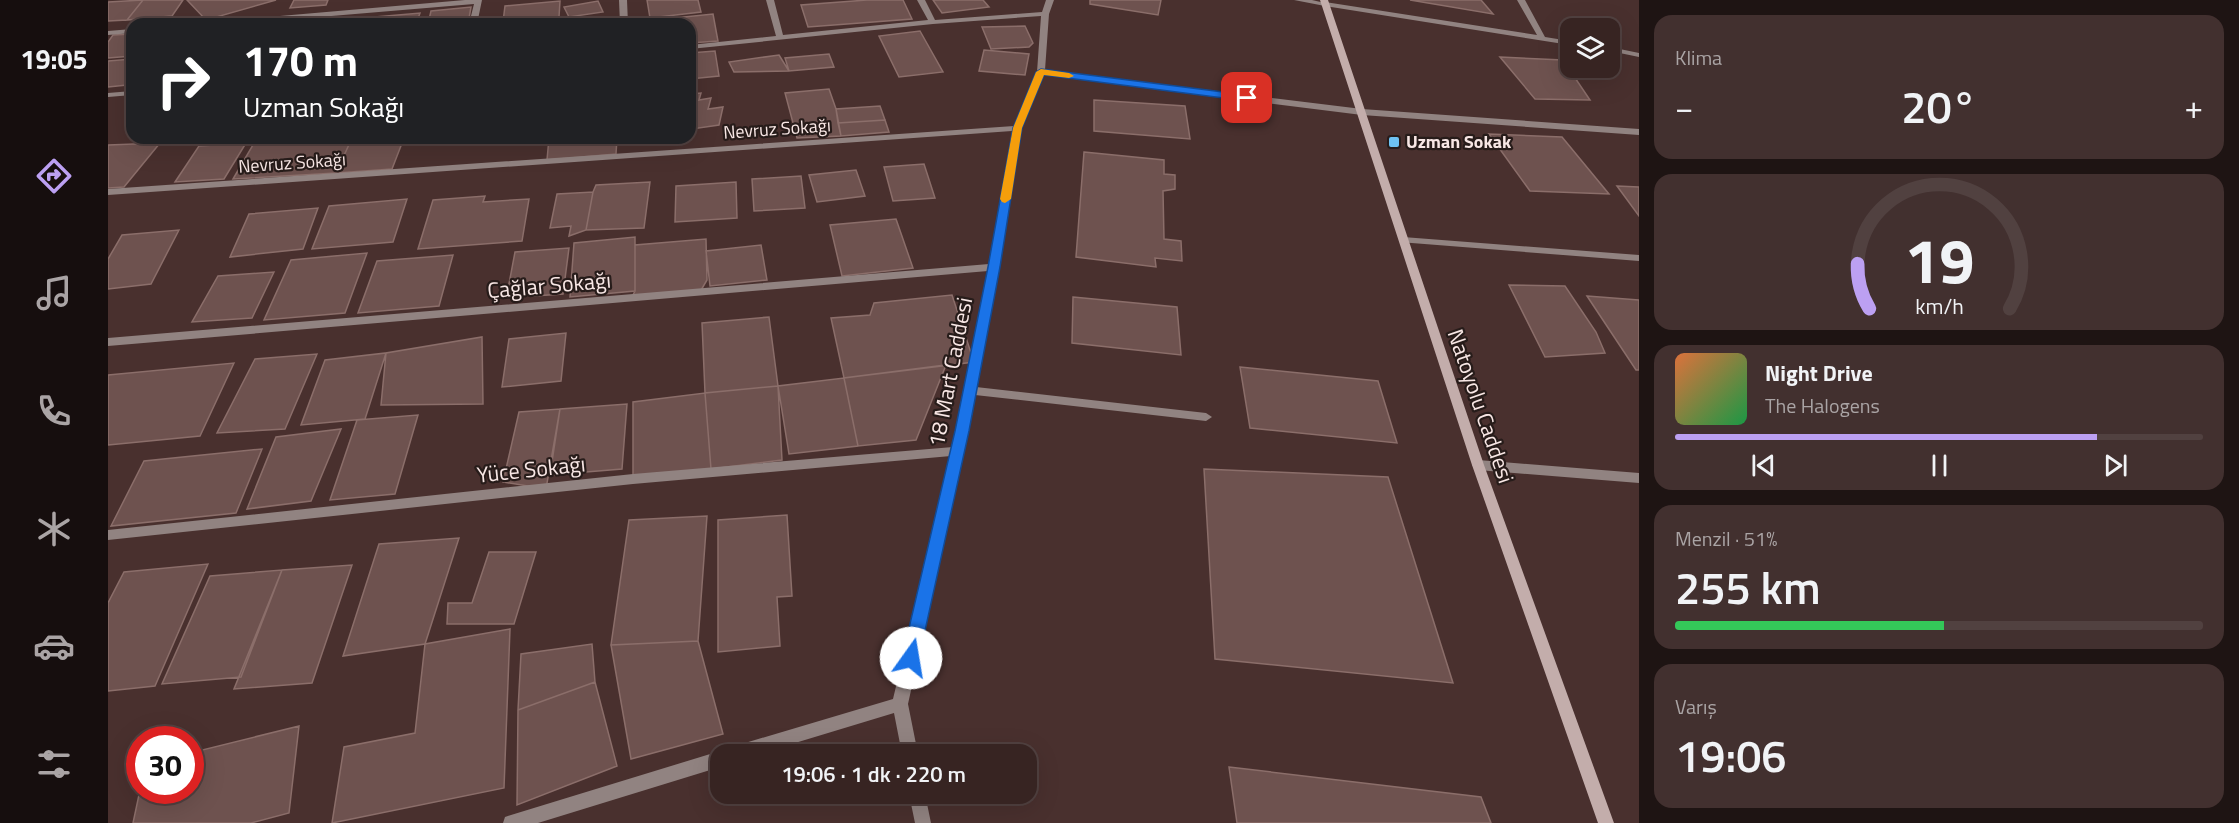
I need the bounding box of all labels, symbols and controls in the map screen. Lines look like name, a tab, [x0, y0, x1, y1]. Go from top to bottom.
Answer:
map controls	[1560, 18, 1620, 78]
button: layers	[1560, 18, 1620, 78]
text: 170 m	[243, 28, 358, 92]
text: 19:05	[20, 38, 88, 79]
icon: right	[144, 42, 222, 120]
text: Klima	[1675, 42, 1722, 73]
pin	[1221, 72, 1272, 123]
text: 20°	[1901, 72, 1977, 140]
icon: arrive	[1230, 81, 1263, 114]
text: −	[1675, 82, 1693, 132]
text: +	[2185, 82, 2203, 132]
text: Uzman Sokağı	[243, 86, 404, 127]
street label: Nevruz Sokağı	[722, 111, 832, 146]
place label: Uzman Sokak	[1406, 128, 1512, 155]
marker: Uzman Sokak	[1387, 135, 1401, 149]
street label: Nevruz Sokağı	[237, 145, 347, 180]
icon: directions	[33, 155, 75, 197]
text: 19	[1904, 212, 1974, 307]
street label: Çağlar Sokağı	[486, 263, 612, 307]
icon: music	[33, 272, 75, 314]
text: km/h	[1915, 291, 1963, 323]
street label: 18 Mart Caddesi	[919, 294, 981, 450]
street label: Natoyolu Caddesi	[1439, 324, 1523, 488]
text: Night Drive	[1765, 356, 1873, 390]
icon: phone	[33, 390, 75, 432]
text: The Halogens	[1765, 390, 1880, 421]
street label: Yüce Sokağı	[475, 446, 587, 492]
icon: previous	[1747, 449, 1780, 482]
icon: pause	[1923, 449, 1956, 482]
icon: next	[2099, 449, 2132, 482]
icon: climate	[33, 508, 75, 550]
text: Menzil · 51%	[1675, 523, 1777, 554]
text: 255 km	[1675, 553, 1821, 621]
icon: car	[33, 625, 75, 667]
position arrow	[879, 626, 943, 690]
text: Varış	[1675, 691, 1717, 722]
text: 19:06	[1675, 721, 1787, 789]
speed limit sign: 30	[126, 726, 204, 804]
icon: filters	[33, 743, 75, 785]
text: 19:06 · 1 dk · 220 m	[781, 757, 966, 791]

